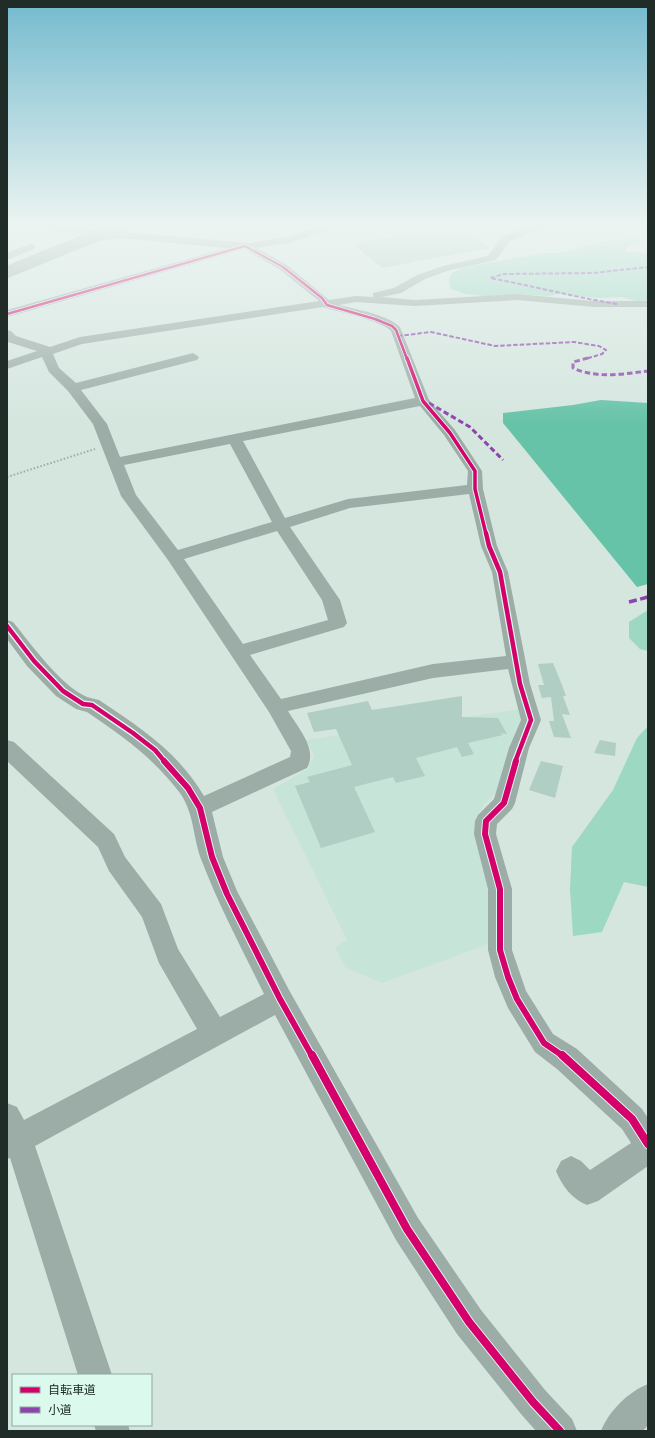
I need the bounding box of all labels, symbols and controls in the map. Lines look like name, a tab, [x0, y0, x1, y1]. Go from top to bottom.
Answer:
legend	[12, 1374, 152, 1426]
text: 自転車道	[48, 1383, 96, 1397]
text: 小道	[48, 1403, 72, 1417]

